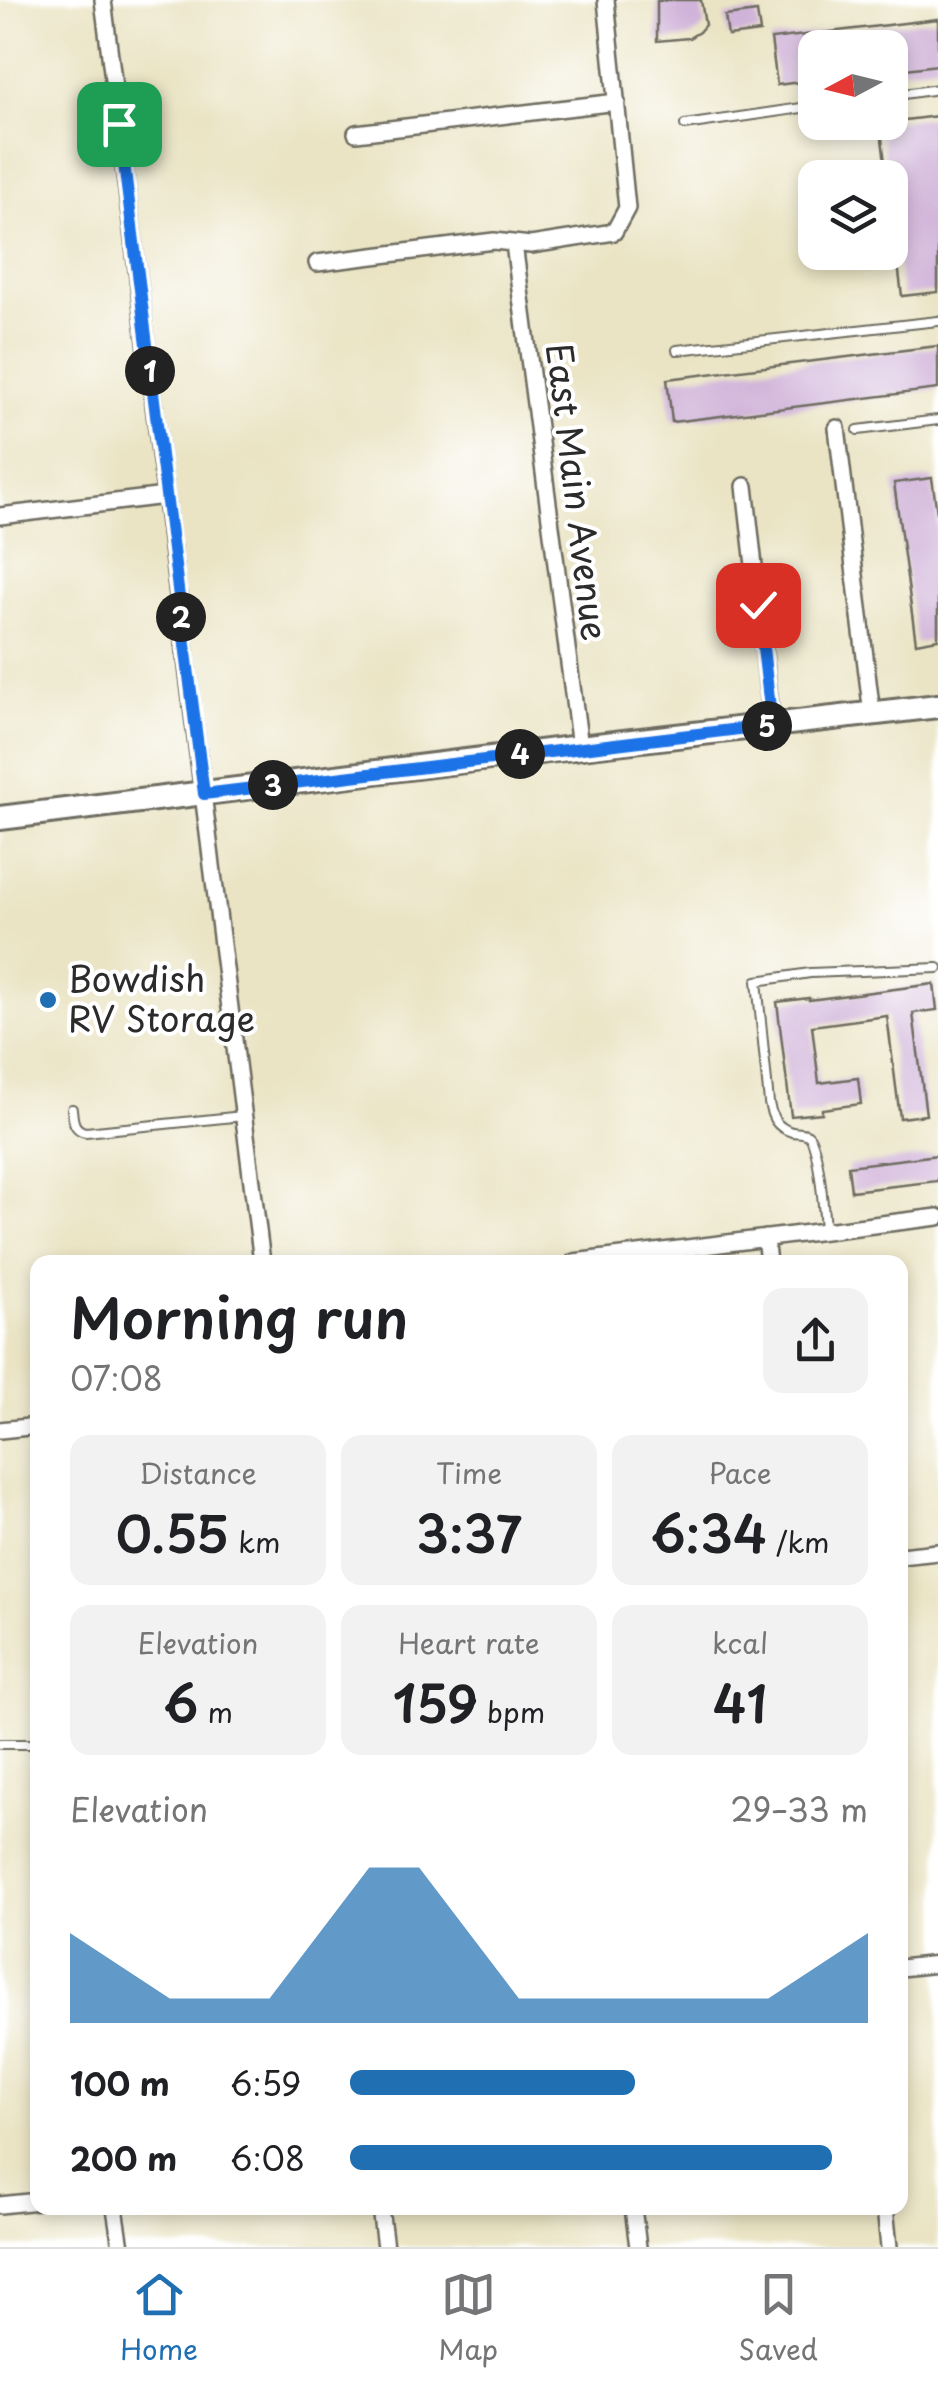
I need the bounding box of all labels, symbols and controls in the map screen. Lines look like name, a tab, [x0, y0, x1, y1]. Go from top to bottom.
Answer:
north arrow	[798, 30, 908, 140]
map controls	[798, 30, 908, 270]
pin	[77, 82, 162, 167]
icon: arrive	[92, 97, 147, 152]
button: layers	[798, 160, 908, 270]
street label: East Main Avenue	[534, 340, 623, 643]
pin: 1	[125, 346, 175, 396]
text: 1	[143, 349, 157, 392]
pin	[716, 563, 801, 648]
icon: check	[731, 578, 786, 633]
pin: 2	[156, 592, 206, 642]
text: 2	[171, 595, 191, 638]
pin: 5	[742, 701, 792, 751]
text: 5	[758, 704, 776, 747]
pin: 4	[495, 729, 545, 779]
text: 4	[510, 732, 530, 775]
pin: 3	[248, 760, 298, 810]
text: 3	[264, 763, 282, 806]
place label: Bowdish RV Storage	[68, 951, 255, 1044]
marker: Bowdish RV Storage	[37, 989, 59, 1011]
text: Morning run	[70, 1275, 408, 1358]
button: share	[763, 1288, 868, 1393]
text: 07:08	[70, 1354, 163, 1402]
text: Distance	[139, 1451, 257, 1494]
text: Time	[436, 1451, 502, 1494]
text: Pace	[708, 1451, 772, 1494]
text: 0.55	[116, 1494, 229, 1570]
text: 3:37	[416, 1494, 522, 1570]
text: 6:34	[650, 1494, 767, 1570]
text: km	[229, 1520, 280, 1563]
text: /km	[767, 1520, 830, 1563]
text: Elevation	[138, 1621, 258, 1664]
text: Heart rate	[398, 1621, 540, 1664]
text: kcal	[712, 1621, 768, 1664]
text: 6	[163, 1664, 198, 1740]
text: 159	[393, 1664, 478, 1740]
text: 41	[713, 1664, 767, 1740]
text: m	[198, 1690, 233, 1733]
text: bpm	[478, 1690, 545, 1733]
text: Elevation	[70, 1785, 208, 1833]
text: 29–33 m	[730, 1785, 868, 1833]
text: 100 m	[70, 2059, 170, 2107]
text: 6:59	[230, 2059, 302, 2107]
text: 200 m	[70, 2134, 177, 2182]
text: 6:08	[230, 2134, 305, 2182]
tab: Home	[120, 2267, 198, 2370]
tab: Map	[438, 2267, 498, 2370]
tab: Saved	[738, 2267, 818, 2370]

